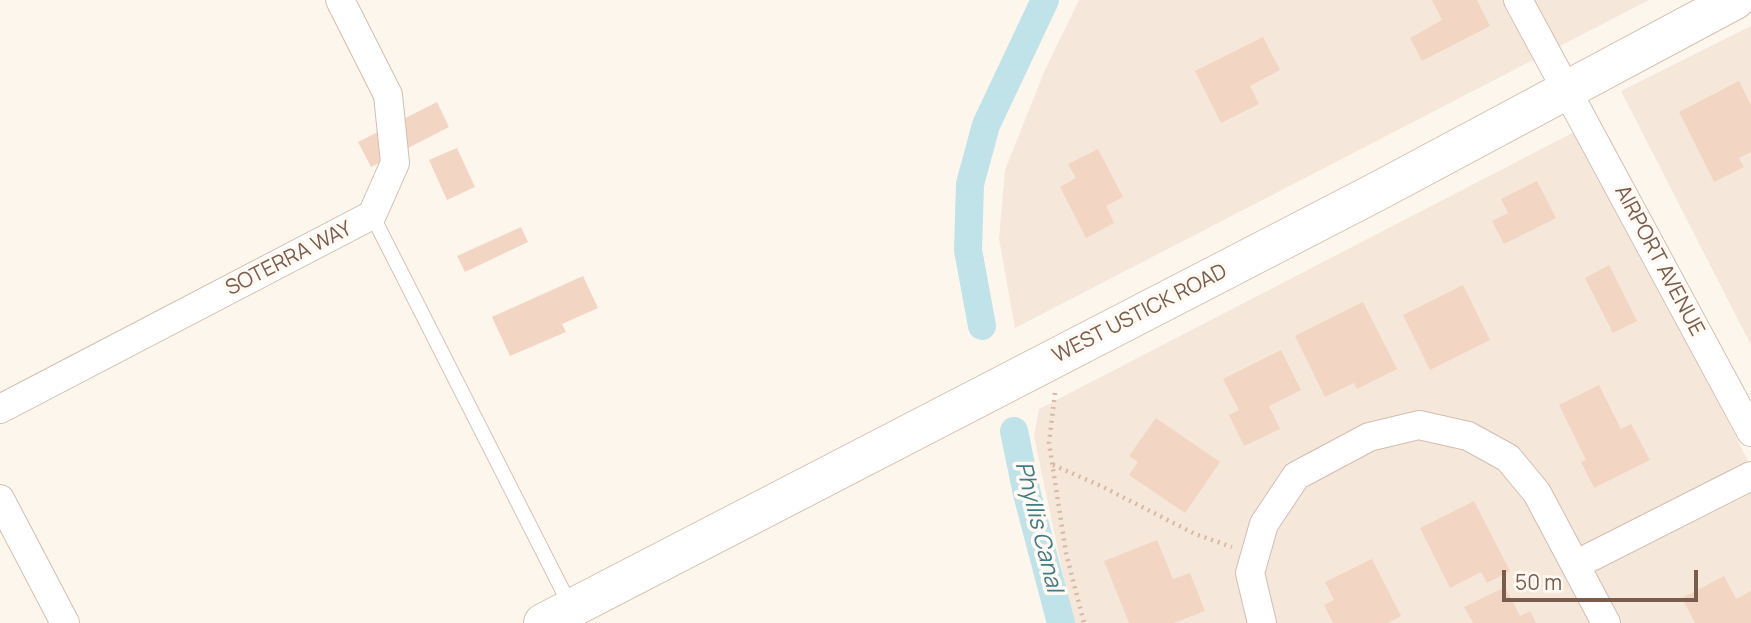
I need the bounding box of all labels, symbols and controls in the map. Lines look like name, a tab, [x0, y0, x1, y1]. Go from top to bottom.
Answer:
street label: AIRPORT AVENUE	[1609, 181, 1709, 341]
street label: SOTERRA WAY	[222, 216, 356, 302]
street label: WEST USTICK ROAD	[1049, 259, 1231, 369]
water label: Phyllis Canal	[1008, 459, 1068, 595]
scale bar	[1506, 556, 1702, 600]
text: 50 m	[1515, 568, 1562, 596]

